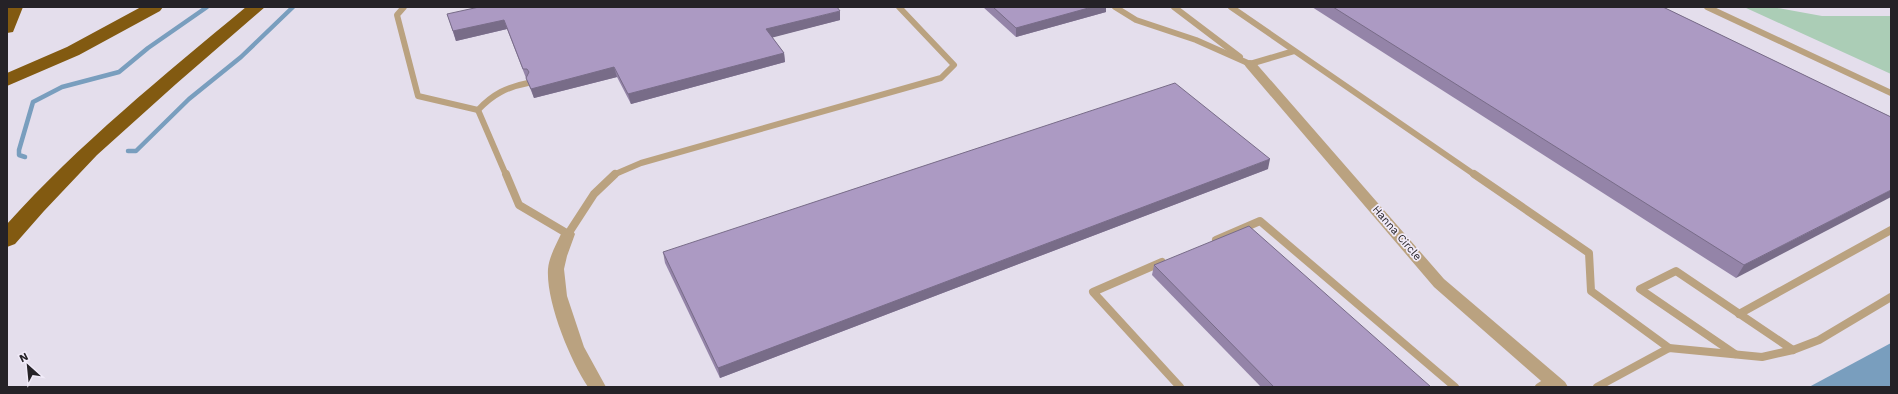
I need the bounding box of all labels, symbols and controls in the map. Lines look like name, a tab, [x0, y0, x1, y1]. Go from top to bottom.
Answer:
street label: Hanna Circle	[1370, 203, 1424, 263]
north arrow	[8, 346, 48, 386]
text: N	[17, 350, 30, 365]

